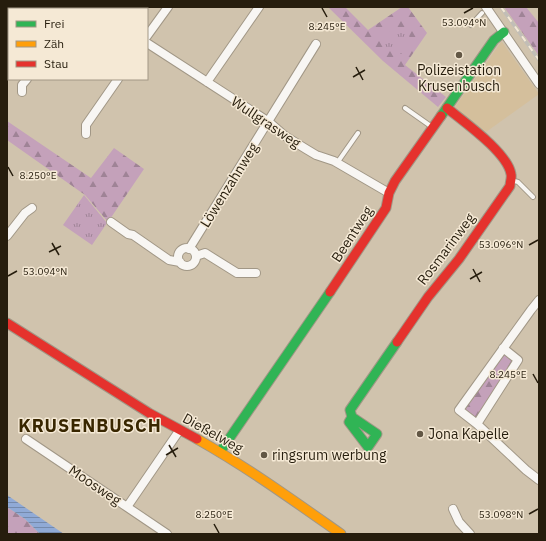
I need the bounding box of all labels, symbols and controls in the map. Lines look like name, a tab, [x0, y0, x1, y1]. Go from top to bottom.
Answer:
legend	[8, 8, 148, 80]
text: Frei	[44, 16, 64, 31]
text: 53.094°N	[442, 16, 486, 29]
text: 8.245°E	[308, 20, 346, 33]
text: Zäh	[44, 36, 64, 51]
marker: Polizeistation Krusenbusch	[454, 50, 464, 60]
text: Stau	[44, 56, 68, 71]
place label: Polizeistation Krusenbusch	[417, 61, 501, 95]
street label: Wullgrasweg	[228, 92, 305, 152]
street label: Löwenzahnweg	[196, 139, 263, 231]
text: 8.250°E	[19, 169, 57, 182]
street label: Beentweg	[327, 202, 377, 265]
street label: Rosmarinweg	[413, 209, 479, 289]
text: 53.096°N	[479, 238, 523, 251]
text: 53.094°N	[23, 265, 67, 278]
text: 8.245°E	[489, 368, 527, 381]
street label: Dießelweg	[179, 409, 247, 457]
district label: KRUSENBUSCH	[18, 414, 162, 437]
place label: Jona Kapelle	[428, 425, 509, 443]
marker: Jona Kapelle	[415, 429, 425, 439]
place label: ringsrum werbung	[272, 446, 387, 464]
marker: ringsrum werbung	[259, 450, 269, 460]
street label: Moosweg	[65, 461, 125, 509]
text: 8.250°E	[195, 508, 233, 521]
text: 53.098°N	[479, 508, 523, 521]

